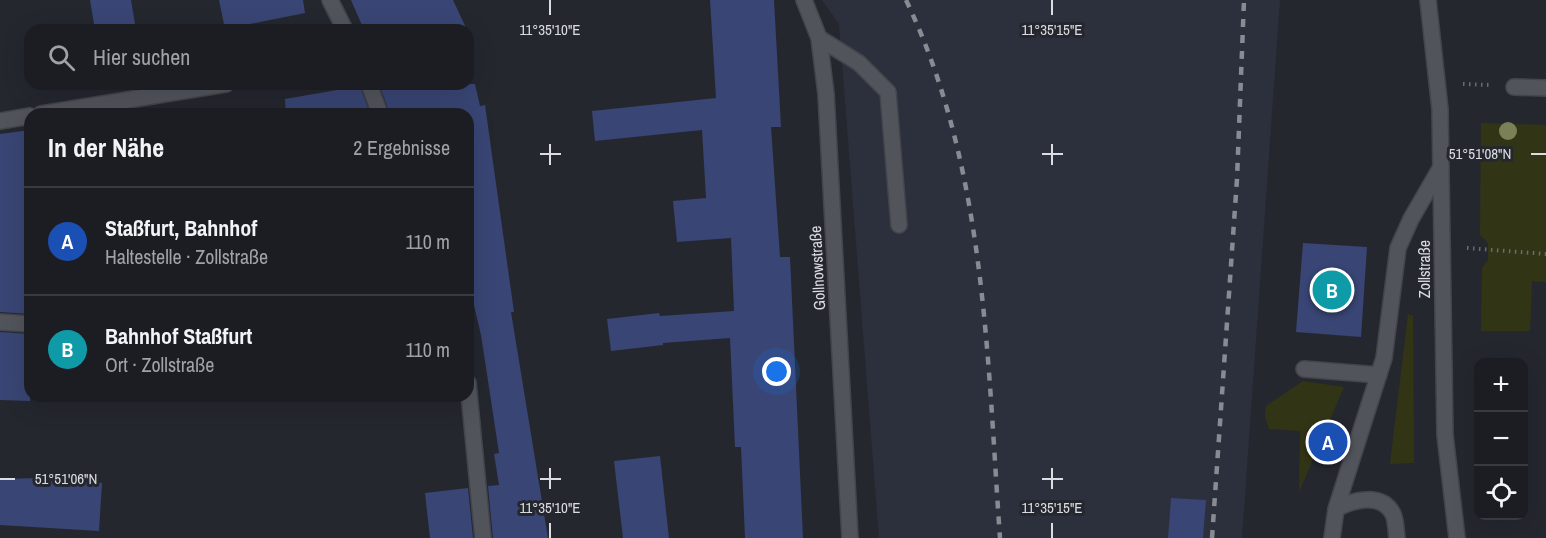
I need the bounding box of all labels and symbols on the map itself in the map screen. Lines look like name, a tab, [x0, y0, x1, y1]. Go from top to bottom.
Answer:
text: 11°35'10"E	[519, 19, 581, 40]
text: 11°35'15"E	[1021, 19, 1083, 40]
text: 51°51'08"N	[1449, 143, 1511, 164]
street label: Gollnowstraße	[804, 225, 830, 311]
street label: Zollstraße	[1413, 240, 1435, 298]
pin: B	[1312, 268, 1352, 312]
your location	[762, 357, 791, 386]
pin: A	[1308, 420, 1348, 464]
text: 51°51'06"N	[35, 468, 97, 489]
text: 11°35'10"E	[519, 497, 581, 518]
text: 11°35'15"E	[1021, 497, 1083, 518]

